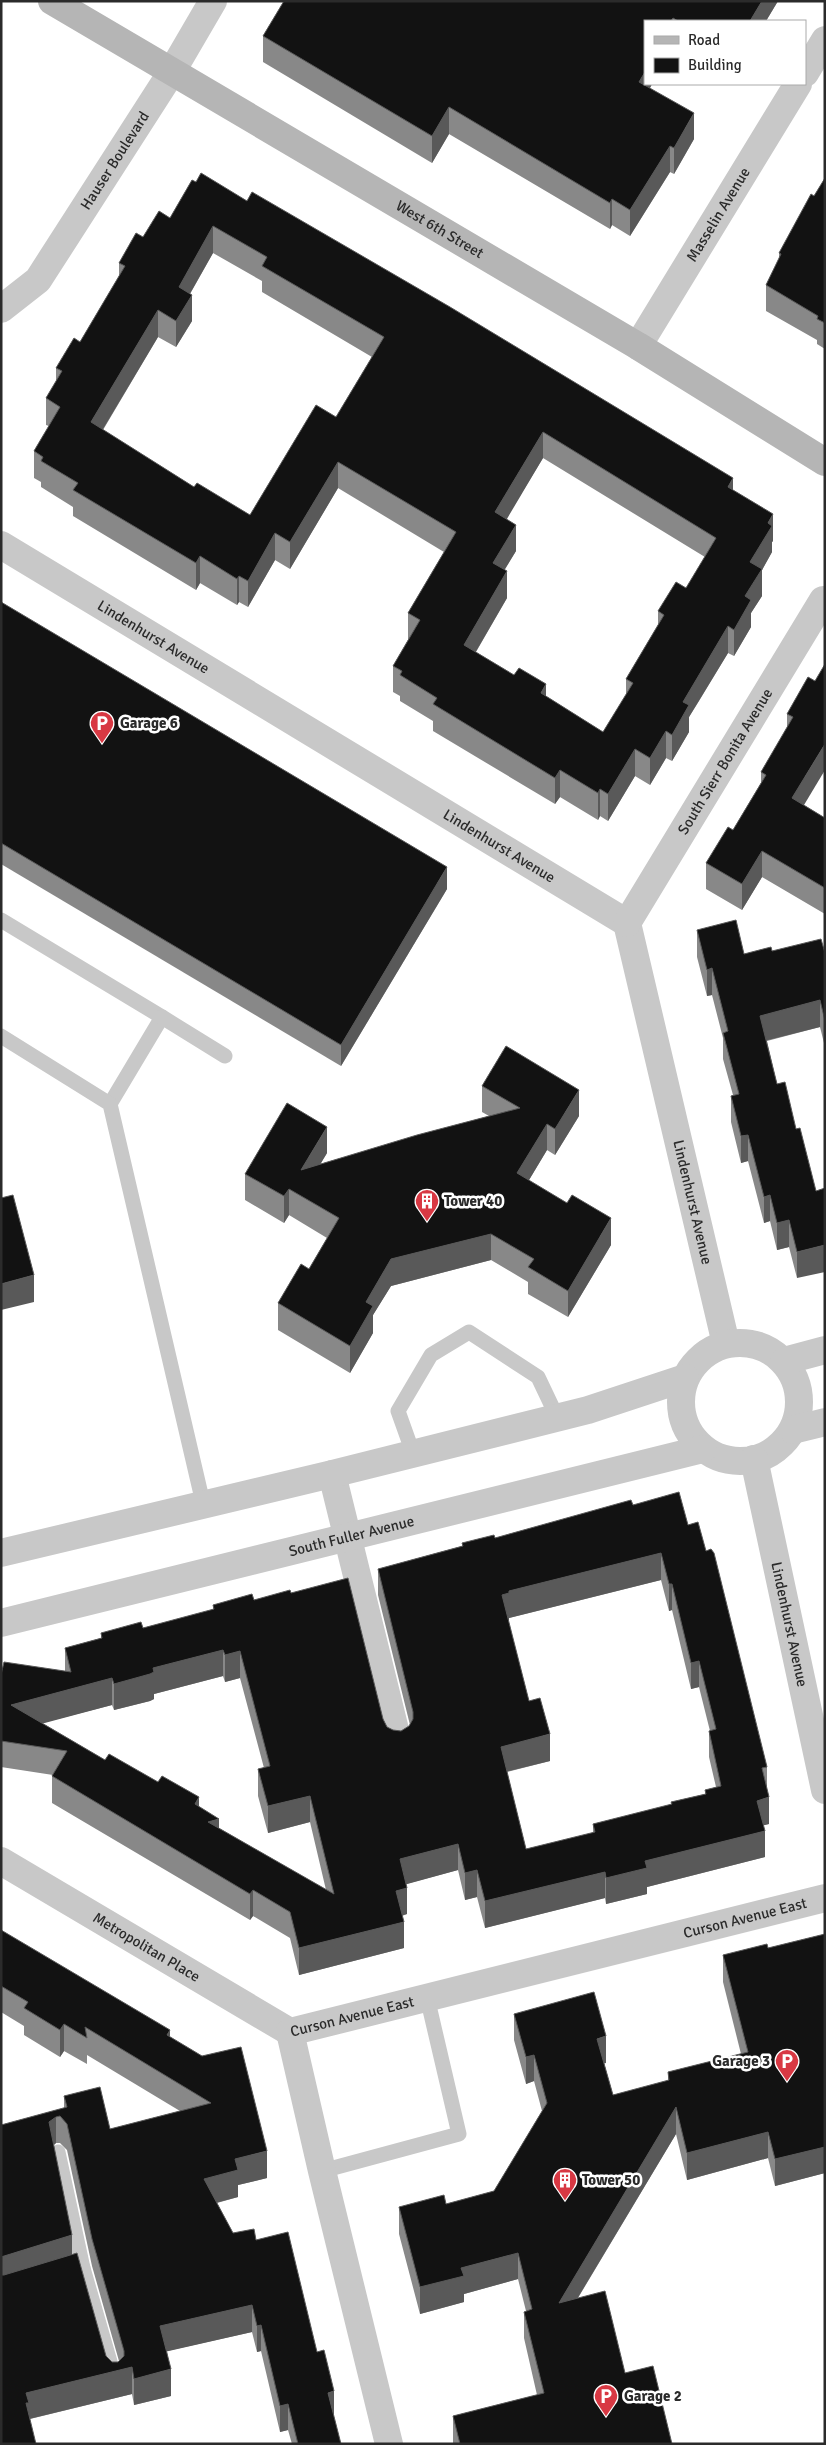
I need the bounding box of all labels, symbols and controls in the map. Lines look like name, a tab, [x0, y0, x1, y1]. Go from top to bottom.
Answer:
legend	[644, 20, 806, 85]
text: Road	[688, 31, 720, 49]
text: Building	[688, 56, 742, 74]
street label: Hauser Boulevard	[77, 108, 153, 213]
street label: Masselin Avenue	[683, 164, 754, 265]
street label: West 6th Street	[393, 196, 487, 262]
street label: Lindenhurst Avenue	[94, 596, 213, 678]
street label: South Sierr Bonita Avenue	[674, 685, 776, 838]
parking icon: Garage 6	[89, 710, 115, 744]
place label: Garage 6	[120, 714, 178, 732]
street label: Lindenhurst Avenue	[440, 805, 558, 886]
street label: Lindenhurst Avenue	[669, 1138, 716, 1266]
building icon: Tower 40	[414, 1188, 440, 1222]
place label: Tower 40	[444, 1192, 502, 1210]
street label: South Fuller Avenue	[287, 1512, 416, 1560]
street label: Lindenhurst Avenue	[767, 1560, 812, 1688]
street label: Curson Avenue East	[681, 1894, 809, 1942]
street label: Metropolitan Place	[90, 1908, 203, 1986]
street label: Curson Avenue East	[288, 1992, 416, 2041]
parking icon: Garage 3	[774, 2048, 800, 2082]
place label: Garage 3	[712, 2052, 770, 2070]
building icon: Tower 50	[552, 2167, 578, 2201]
place label: Tower 50	[582, 2171, 640, 2189]
parking icon: Garage 2	[593, 2383, 619, 2417]
place label: Garage 2	[624, 2387, 682, 2405]

